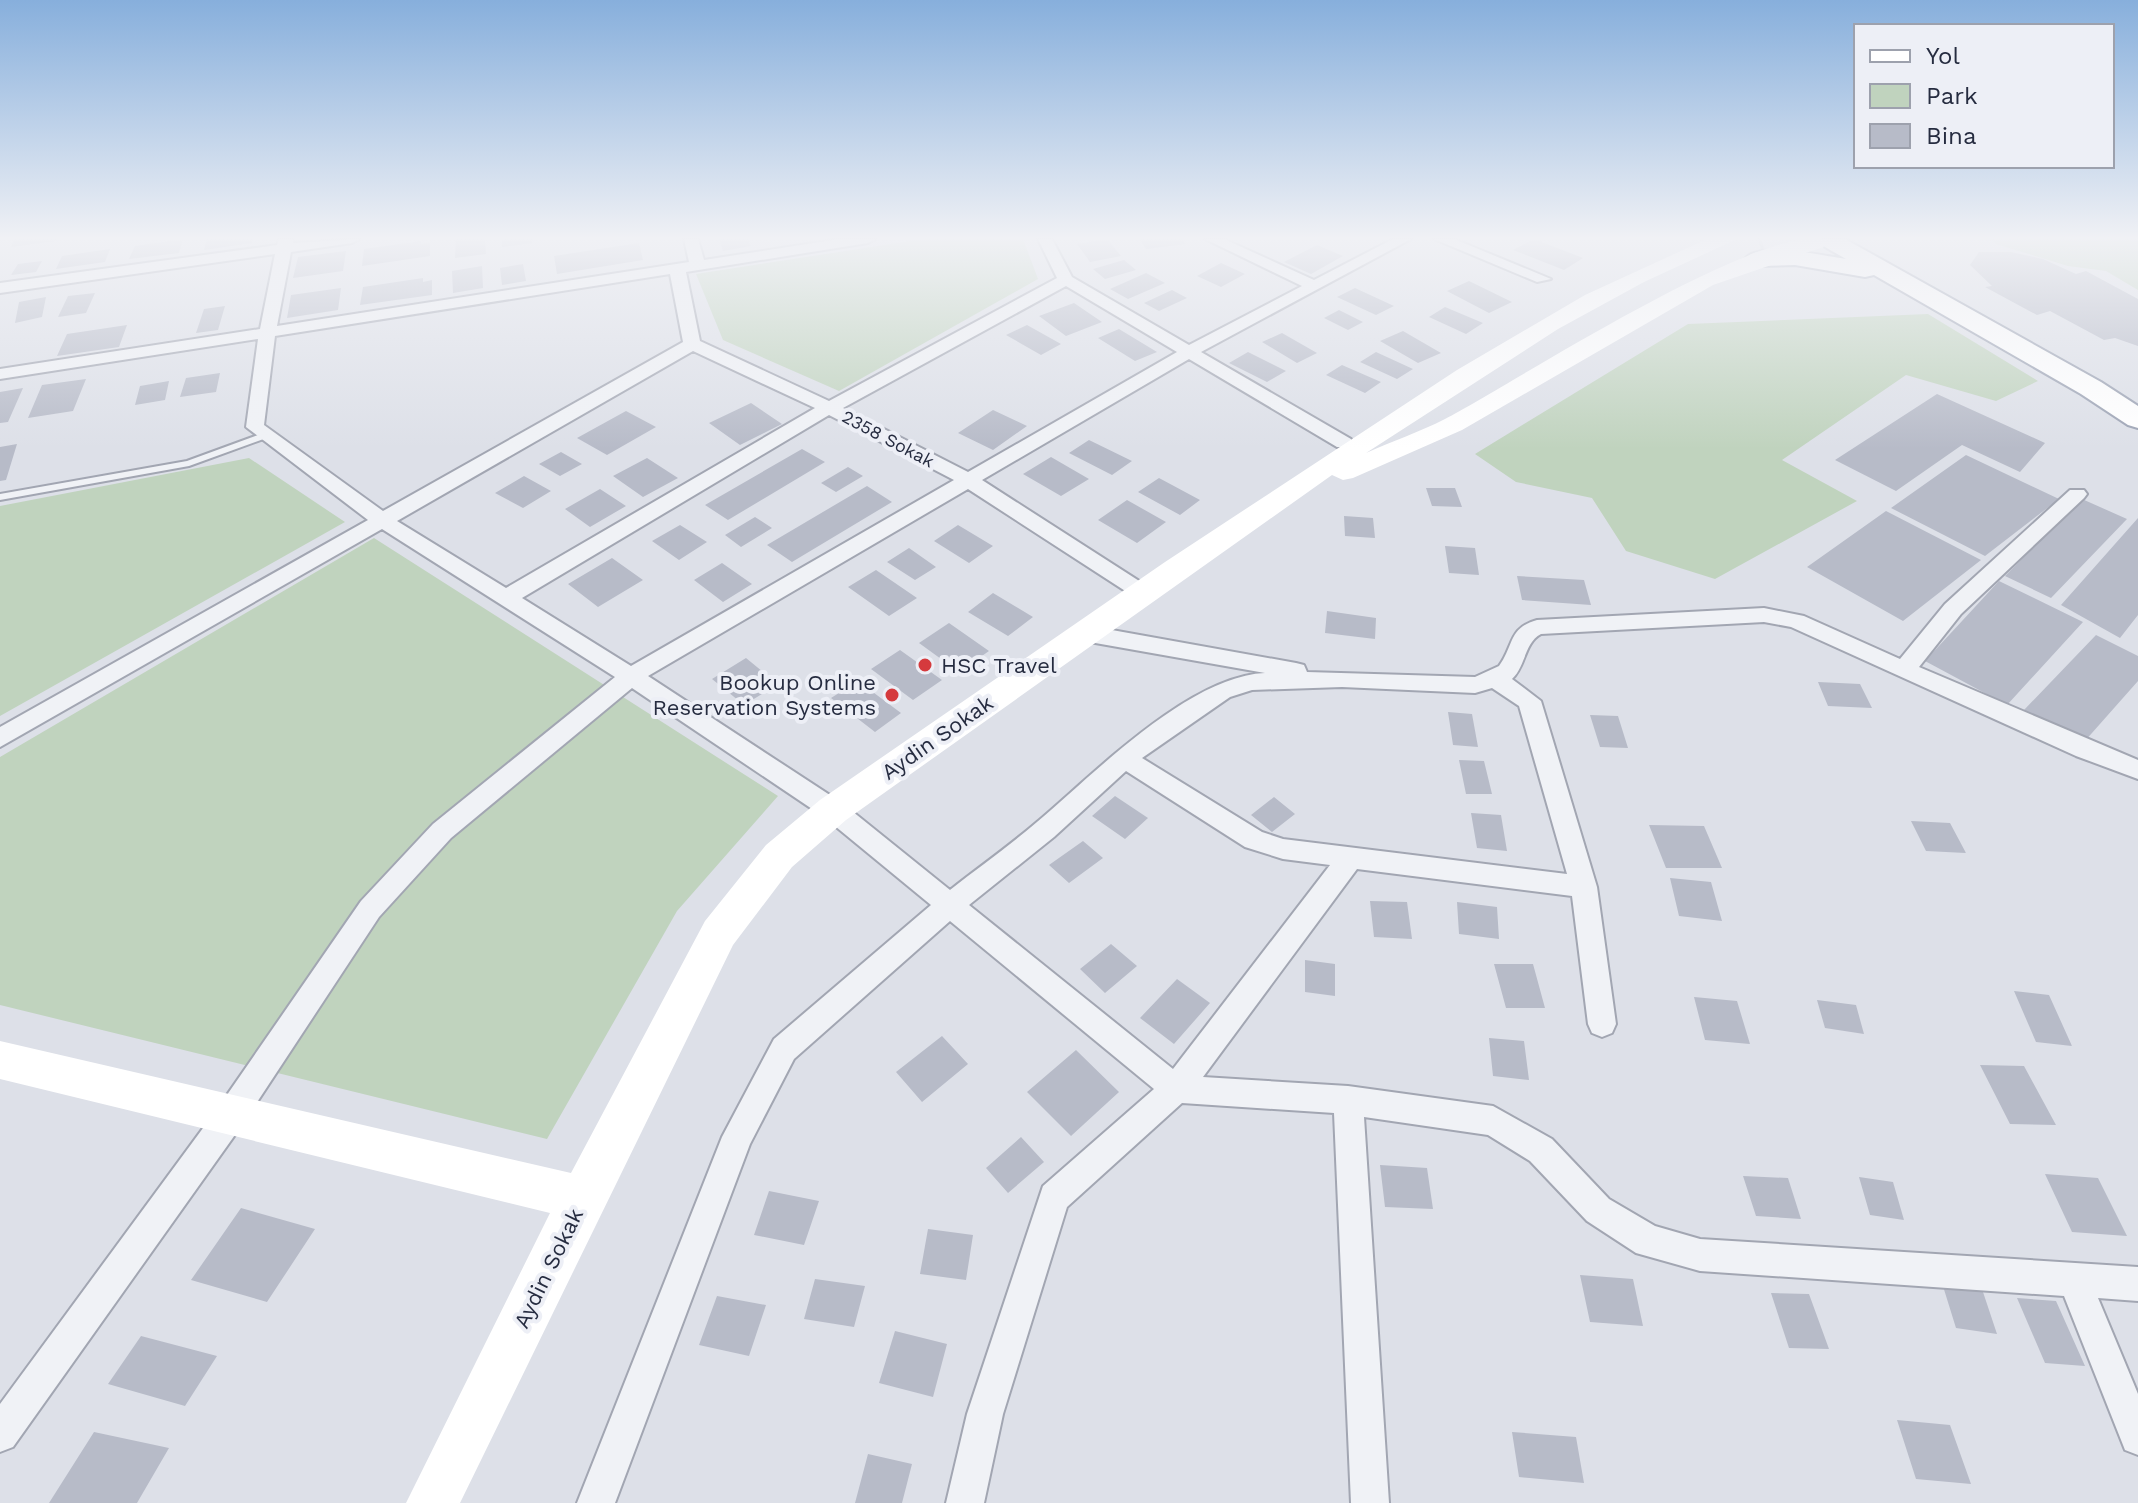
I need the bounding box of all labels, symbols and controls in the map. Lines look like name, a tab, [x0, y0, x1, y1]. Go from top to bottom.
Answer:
legend	[1854, 24, 2114, 168]
text: Yol	[1926, 42, 1960, 70]
text: Park	[1926, 82, 1978, 110]
text: Bina	[1926, 122, 1977, 150]
street label: 2358 Sokak	[839, 405, 938, 472]
place label: HSC Travel	[941, 653, 1057, 678]
marker: HSC Travel	[916, 656, 934, 674]
place label: Bookup Online Reservation Systems	[653, 670, 876, 720]
marker: Bookup Online Reservation Systems	[883, 686, 901, 704]
street label: Aydin Sokak	[877, 690, 998, 785]
street label: Aydin Sokak	[509, 1204, 588, 1332]

